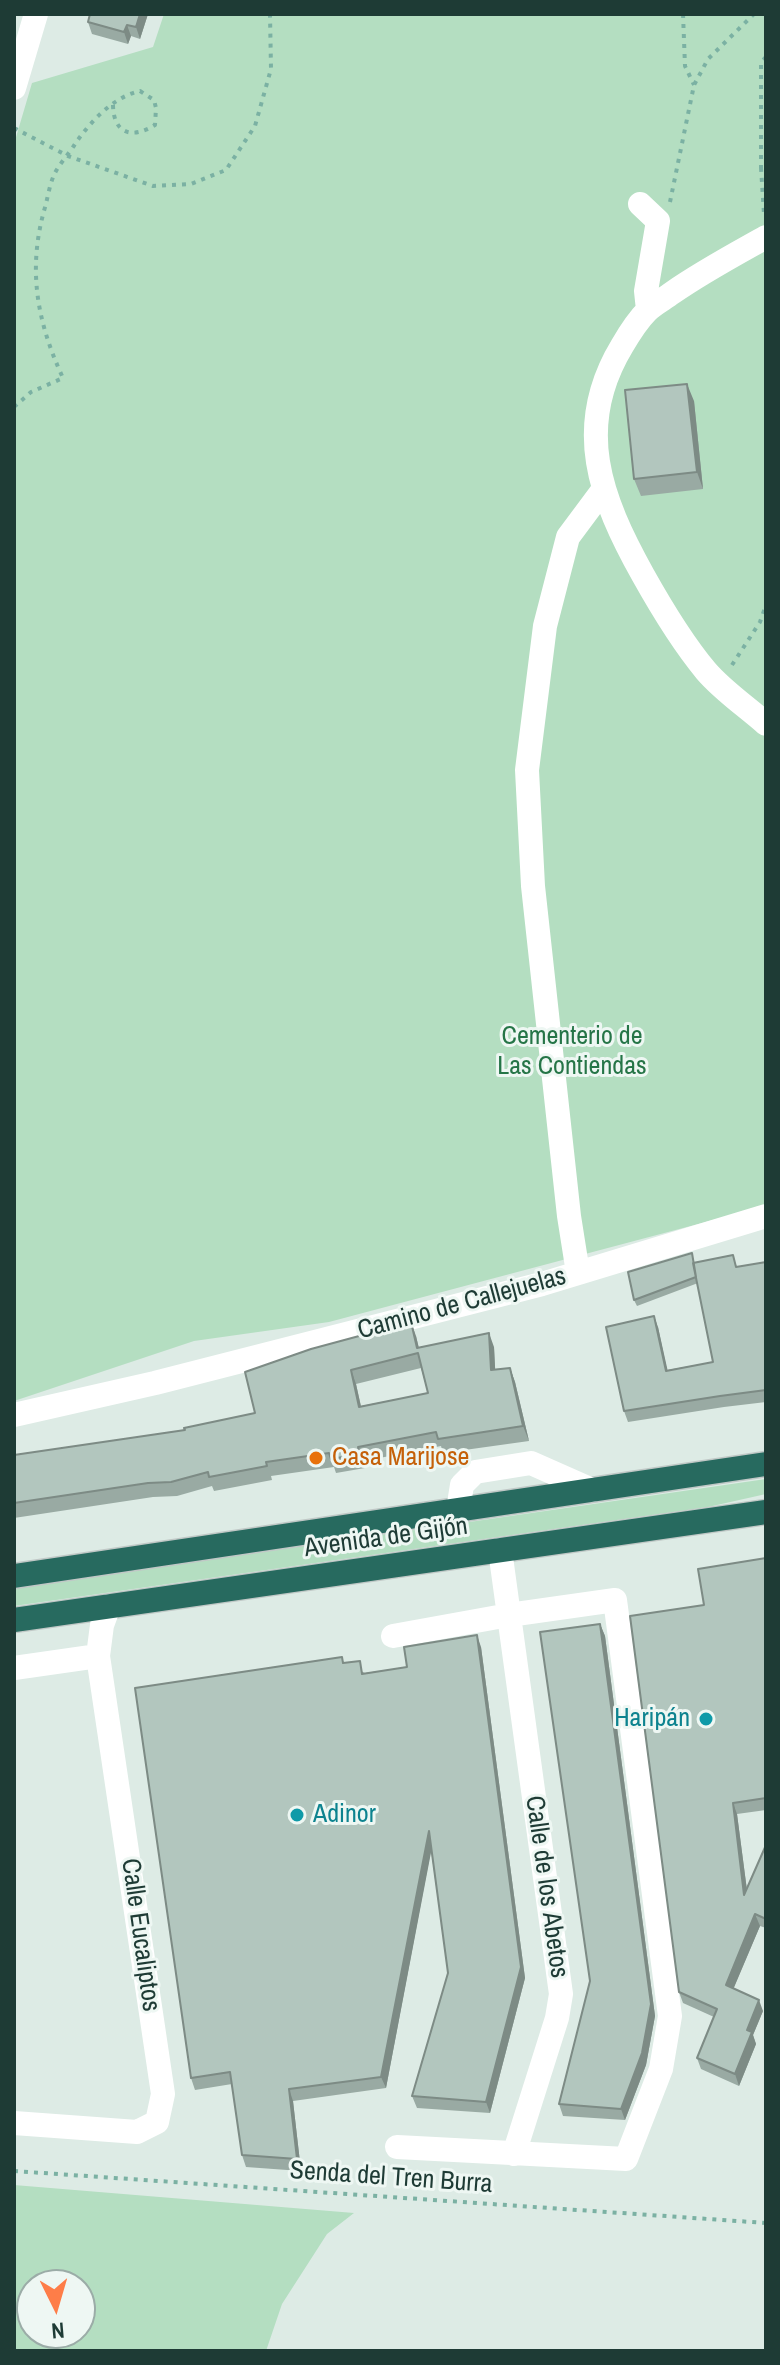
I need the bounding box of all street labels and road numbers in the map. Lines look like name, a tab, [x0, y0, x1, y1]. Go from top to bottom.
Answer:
street label: Camino de Callejuelas	[354, 1261, 570, 1347]
street label: Avenida de Gijón	[302, 1511, 470, 1565]
street label: Calle de los Abetos	[518, 1794, 574, 1980]
street label: Calle Eucaliptos	[114, 1857, 166, 2013]
street label: Senda del Tren Burra	[289, 2155, 493, 2201]

